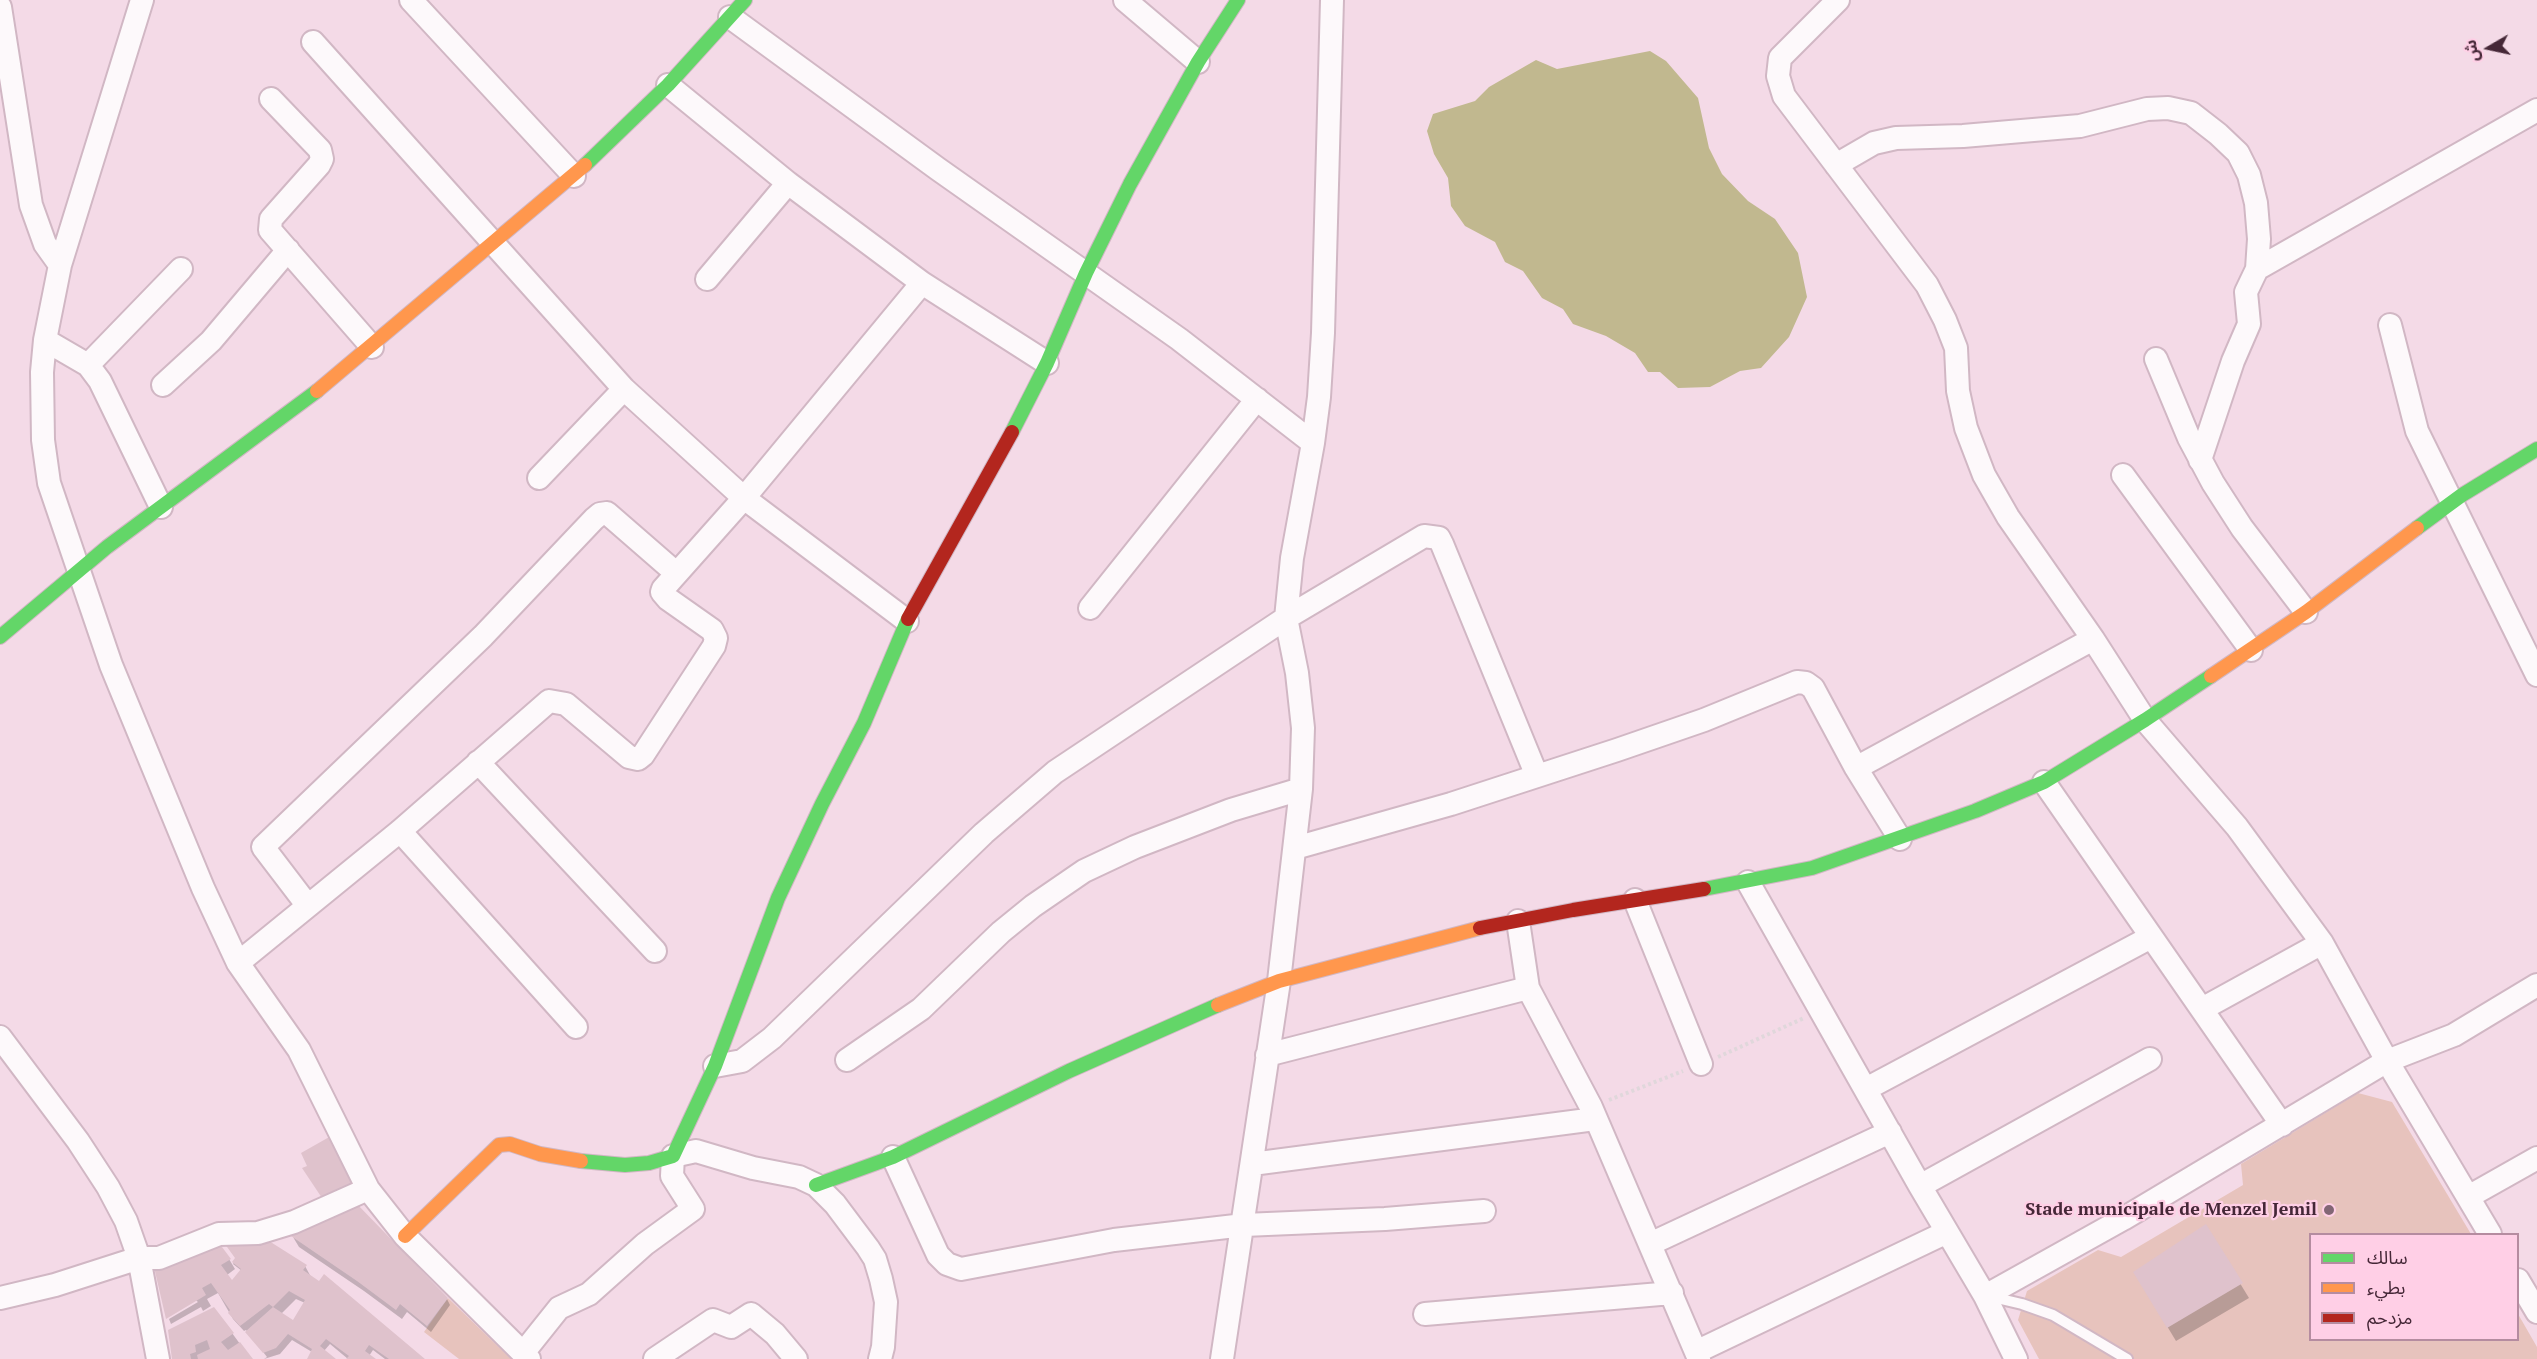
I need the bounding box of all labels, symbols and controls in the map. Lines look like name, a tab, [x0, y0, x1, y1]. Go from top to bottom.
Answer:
north arrow	[2459, 18, 2519, 78]
text: ش	[2459, 38, 2484, 63]
place label: Stade municipale de Menzel Jemil	[2025, 1199, 2317, 1221]
marker: Stade municipale de Menzel Jemil	[2322, 1203, 2336, 1217]
legend	[2309, 1233, 2519, 1341]
text: سالك	[2367, 1245, 2408, 1269]
text: بطيء	[2367, 1275, 2405, 1299]
text: مزدحم	[2367, 1305, 2412, 1329]

